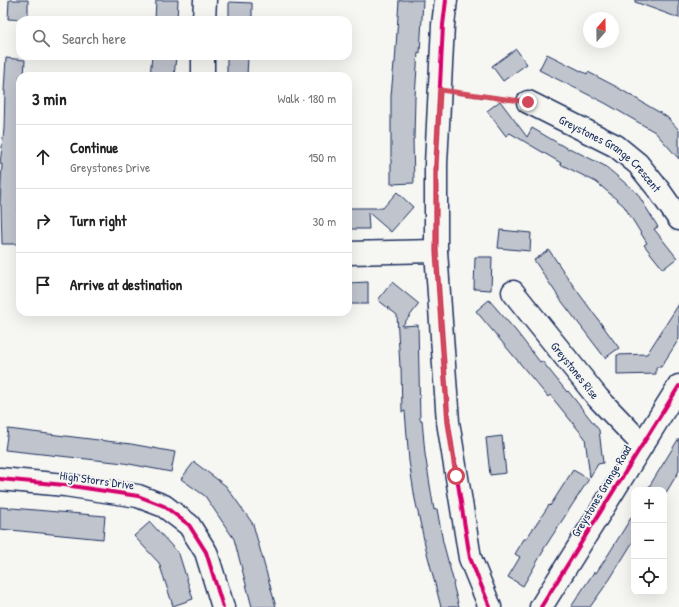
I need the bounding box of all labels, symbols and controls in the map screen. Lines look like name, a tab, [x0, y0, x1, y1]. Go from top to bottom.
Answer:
north arrow	[583, 12, 619, 48]
search box	[16, 16, 352, 60]
icon: search	[30, 27, 52, 49]
text: Search here	[62, 28, 126, 49]
text: 3 min	[32, 87, 67, 110]
text: Walk · 180 m	[277, 89, 336, 107]
route end	[519, 93, 537, 111]
street label: Greystones Grange Crescent	[556, 110, 666, 196]
text: Continue	[70, 137, 118, 158]
icon: ahead	[32, 146, 54, 168]
text: 150 m	[308, 148, 336, 166]
text: Greystones Drive	[70, 158, 150, 176]
icon: right	[32, 210, 54, 232]
text: Turn right	[70, 210, 126, 231]
text: 30 m	[313, 212, 336, 230]
icon: arrive	[32, 274, 54, 296]
text: Arrive at destination	[70, 274, 182, 295]
street label: Greystones Rise	[547, 338, 604, 402]
street label: Greystones Grange Road	[567, 442, 635, 540]
street label: High Storrs Drive	[59, 466, 136, 494]
route start	[447, 467, 465, 485]
map controls	[631, 487, 667, 595]
button: +	[631, 487, 667, 523]
button: −	[631, 523, 667, 559]
button: locate	[631, 559, 667, 595]

